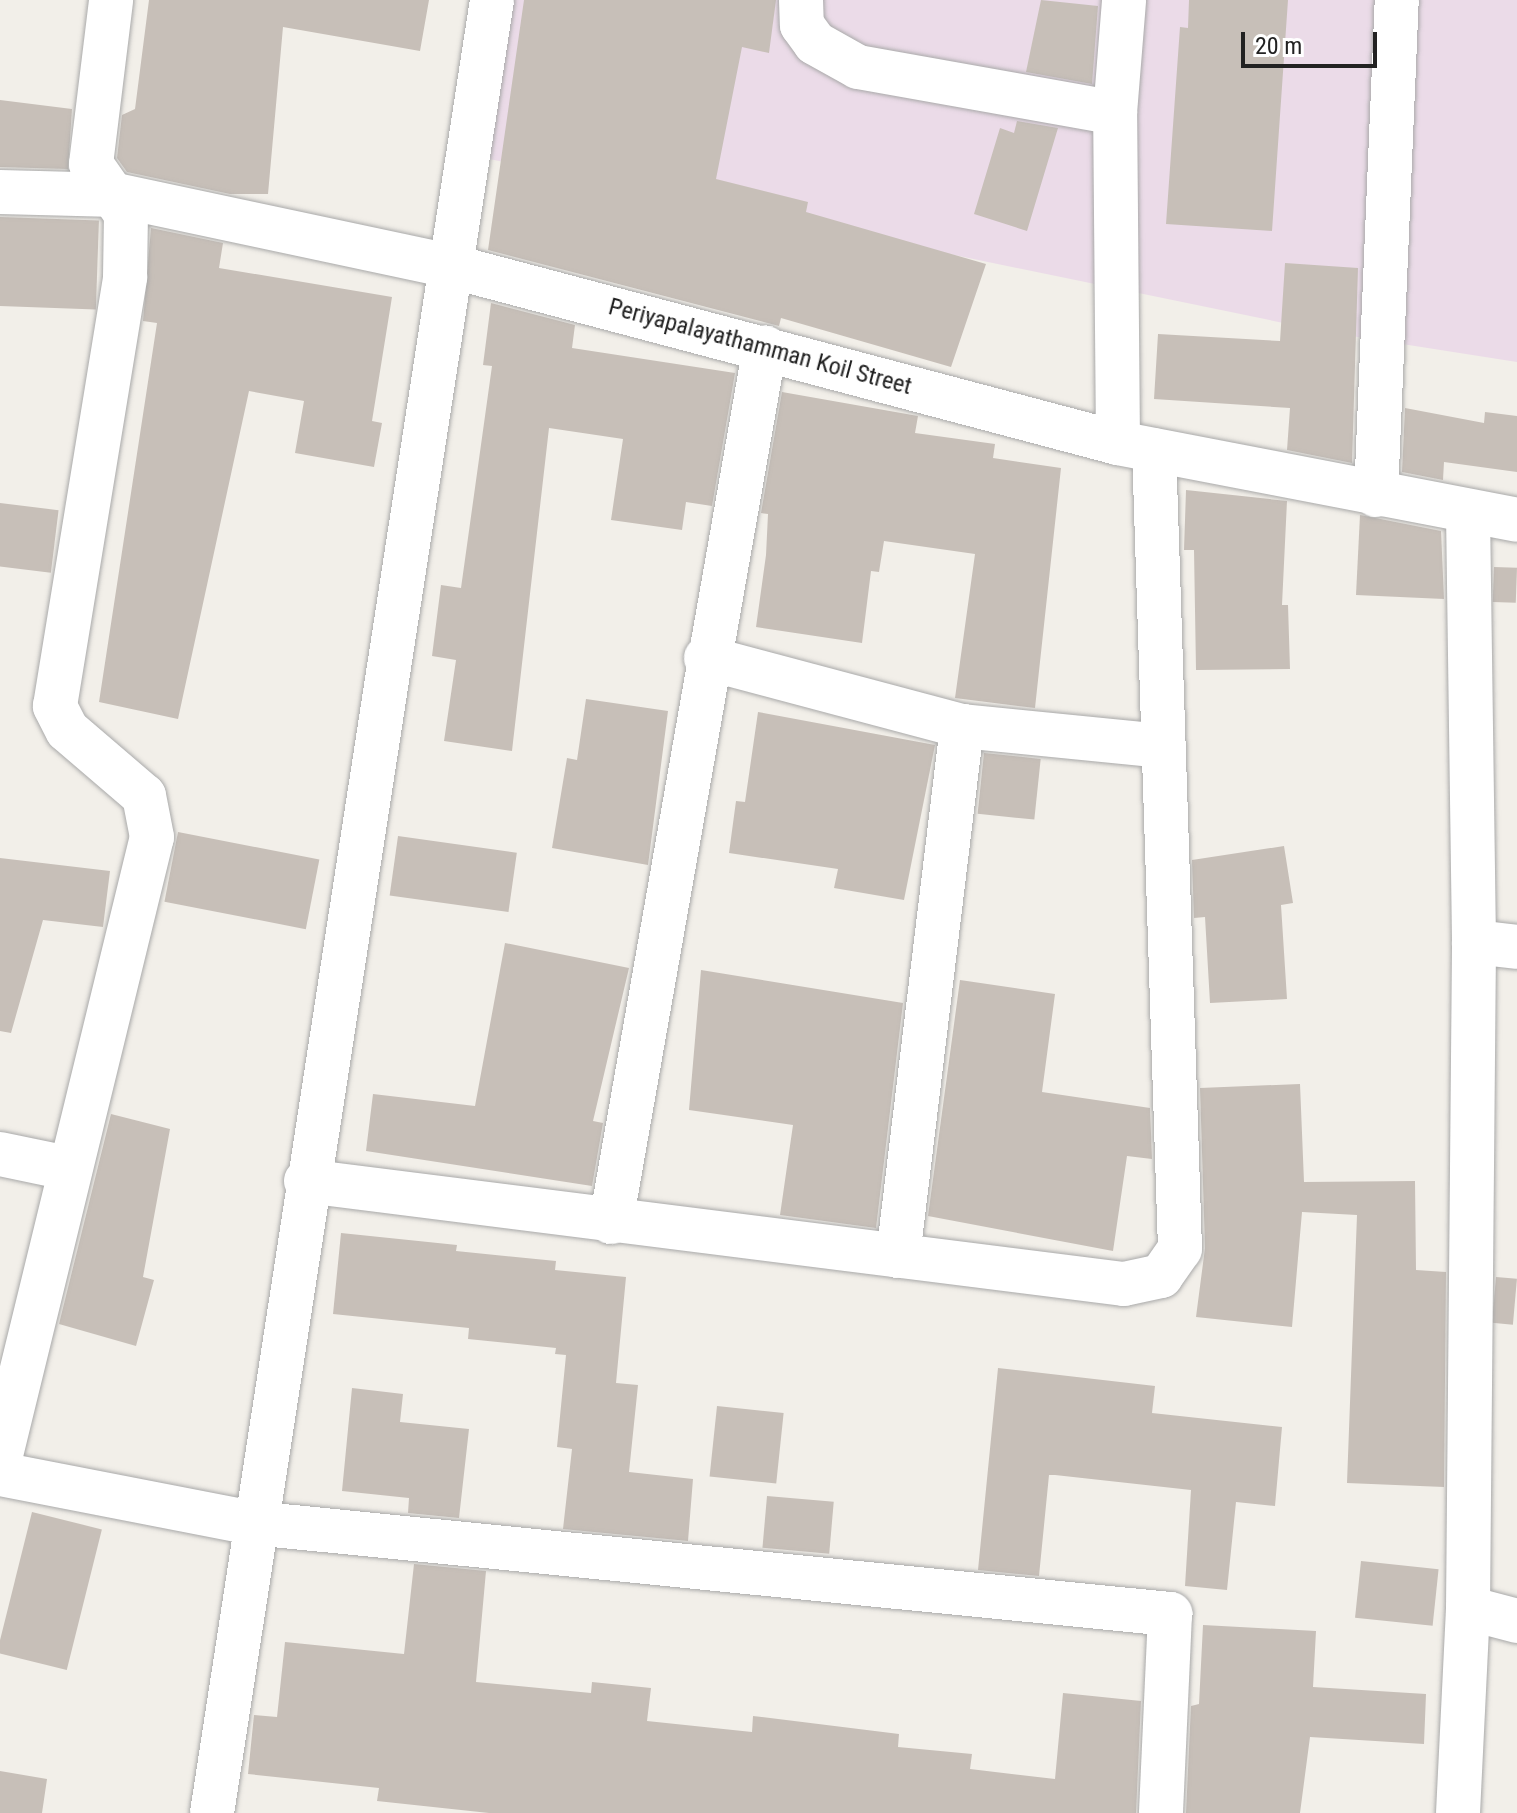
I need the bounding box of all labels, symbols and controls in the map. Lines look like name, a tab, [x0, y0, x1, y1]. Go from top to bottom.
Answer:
scale bar	[1245, 16, 1381, 66]
text: 20 m	[1255, 32, 1302, 60]
street label: Periyapalayathamman Koil Street	[605, 293, 915, 401]

